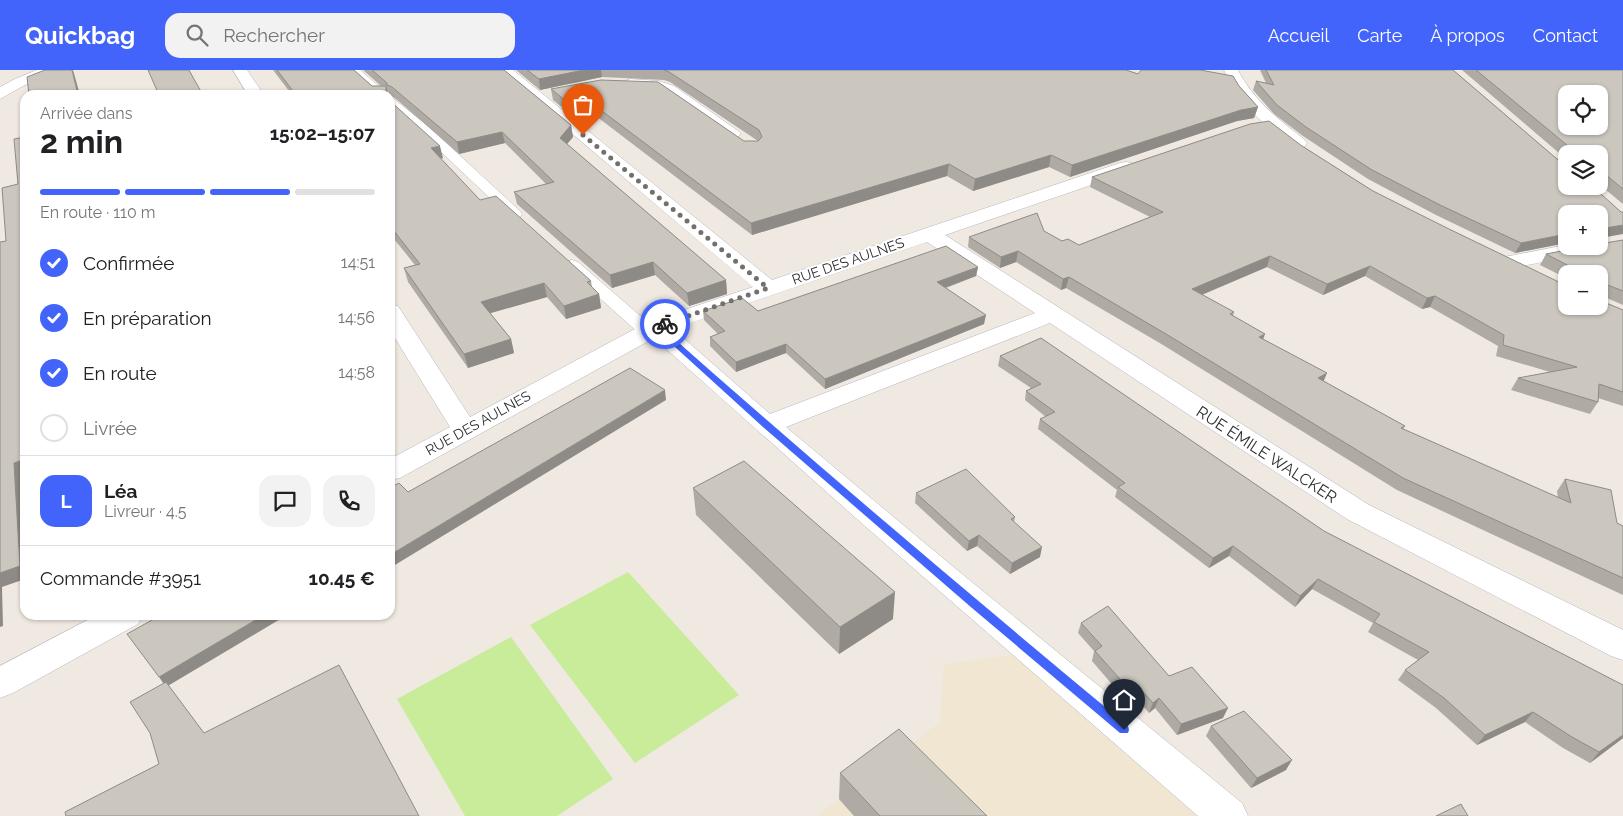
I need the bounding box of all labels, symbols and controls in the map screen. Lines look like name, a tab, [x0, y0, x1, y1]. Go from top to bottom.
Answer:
search box	[165, 13, 515, 58]
text: Quickbag	[25, 21, 135, 50]
icon: search	[183, 21, 211, 49]
text: Rechercher	[223, 24, 325, 46]
text: Accueil	[1268, 25, 1329, 46]
text: Carte	[1357, 25, 1402, 46]
text: À propos	[1430, 25, 1505, 46]
text: Contact	[1533, 25, 1598, 46]
pin	[562, 84, 604, 135]
map controls	[1558, 85, 1608, 315]
button: locate	[1558, 85, 1608, 135]
icon: bag	[569, 91, 597, 119]
text: Arrivée dans	[40, 104, 132, 123]
text: 15:02–15:07	[270, 122, 375, 144]
text: 2 min	[40, 123, 123, 160]
button: layers	[1558, 145, 1608, 195]
text: En route · 110 m	[40, 203, 156, 222]
button: +	[1558, 205, 1608, 255]
street label: RUE DES AULNES	[790, 234, 907, 288]
icon: check	[40, 249, 68, 277]
text: Confirmée	[83, 252, 174, 274]
text: 14:51	[341, 253, 375, 272]
button: −	[1558, 265, 1608, 315]
courier	[640, 299, 690, 349]
icon: check	[40, 304, 68, 332]
text: En préparation	[83, 307, 212, 329]
text: 14:56	[338, 308, 375, 327]
icon: bike	[651, 310, 679, 338]
icon: check	[40, 359, 68, 387]
text: En route	[83, 362, 157, 384]
text: 14:58	[338, 363, 375, 382]
street label: RUE DES AULNES	[423, 387, 534, 458]
street label: RUE ÉMILE WALCKER	[1193, 401, 1341, 507]
text: Livrée	[83, 417, 137, 439]
button: chat	[259, 475, 311, 527]
button: phone	[323, 475, 375, 527]
text: Léa	[104, 480, 137, 502]
text: L	[60, 490, 72, 512]
text: Livreur · 4.5	[104, 502, 187, 521]
text: Commande #3951	[40, 567, 201, 589]
text: 10.45 €	[309, 567, 375, 589]
pin	[1103, 679, 1145, 730]
icon: home	[1110, 686, 1138, 714]

